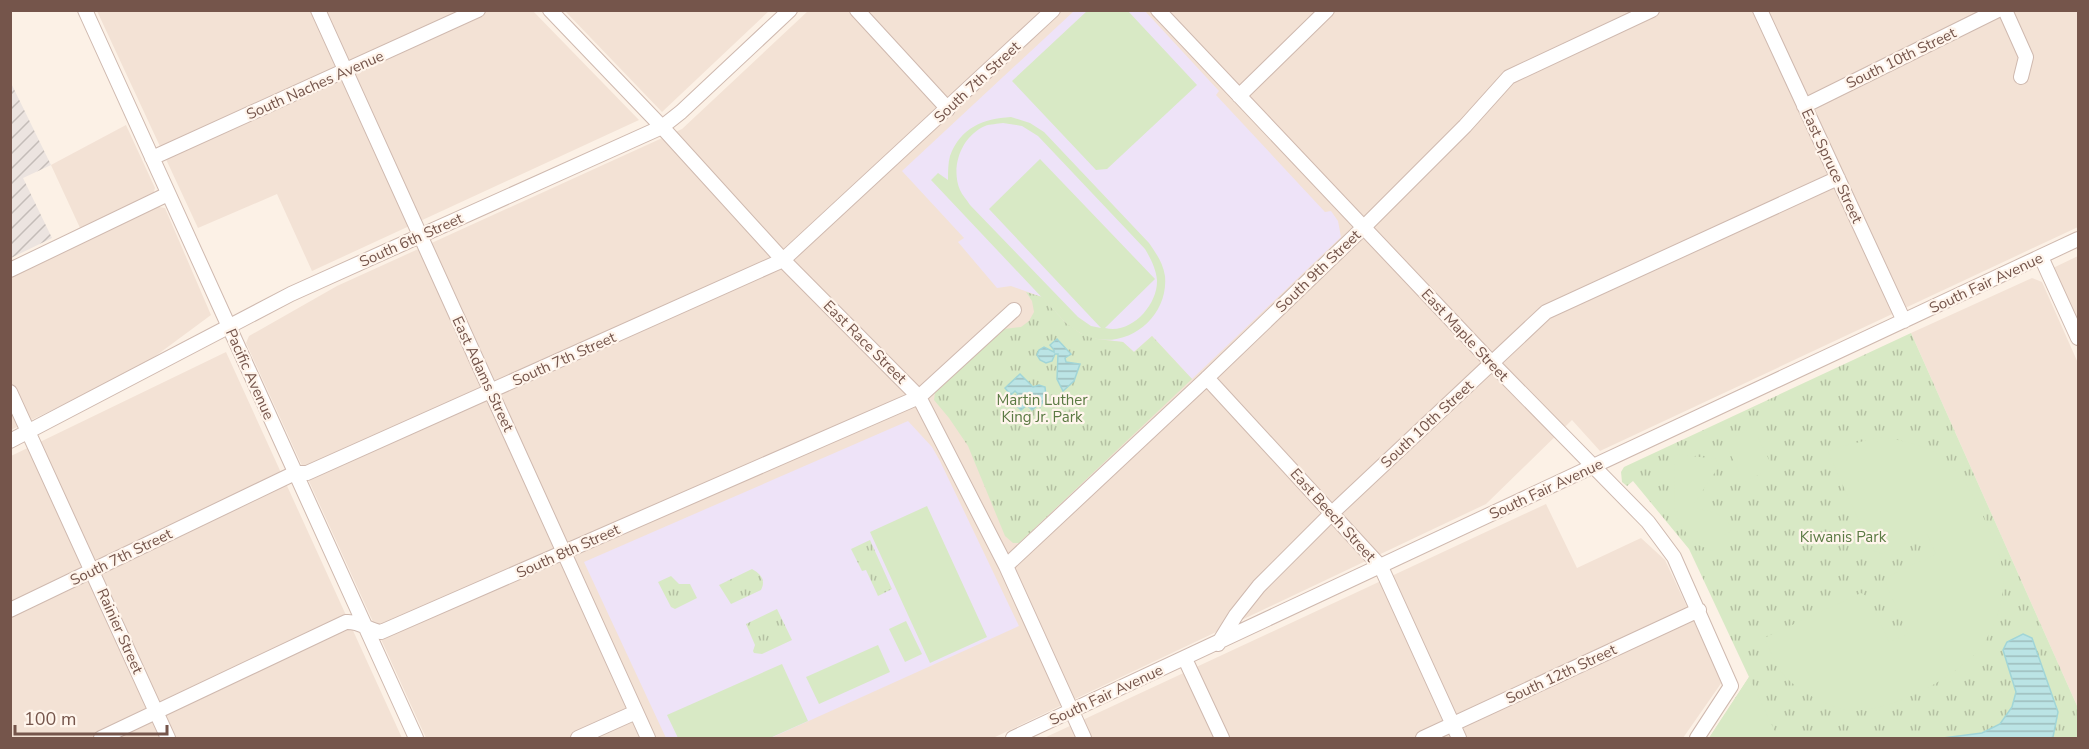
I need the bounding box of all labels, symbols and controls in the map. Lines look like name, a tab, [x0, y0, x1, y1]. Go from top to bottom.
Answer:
street label: South 10th Street	[1843, 22, 1960, 93]
street label: South 7th Street	[930, 36, 1025, 127]
street label: South Naches Avenue	[243, 46, 387, 124]
street label: East Spruce Street	[1797, 106, 1868, 227]
street label: South 6th Street	[356, 208, 467, 272]
street label: South 9th Street	[1271, 225, 1365, 317]
street label: South Fair Avenue	[1926, 248, 2046, 318]
street label: East Maple Street	[1417, 284, 1514, 386]
street label: East Race Street	[819, 296, 912, 389]
street label: East Adams Street	[447, 313, 519, 436]
street label: Pacific Avenue	[221, 325, 279, 423]
street label: South 7th Street	[509, 327, 620, 391]
street label: South 10th Street	[1376, 375, 1478, 472]
park label: Martin Luther King Jr. Park	[996, 390, 1088, 427]
street label: South Fair Avenue	[1486, 454, 1606, 524]
street label: East Beech Street	[1286, 464, 1381, 567]
street label: South 8th Street	[513, 519, 624, 583]
street label: South 7th Street	[67, 523, 176, 590]
park label: Kiwanis Park	[1800, 527, 1887, 547]
street label: Rainier Street	[92, 585, 148, 678]
street label: South 12th Street	[1502, 639, 1620, 708]
street label: South Fair Avenue	[1046, 660, 1166, 730]
scale bar	[15, 698, 166, 736]
text: 100 m	[24, 707, 76, 731]

